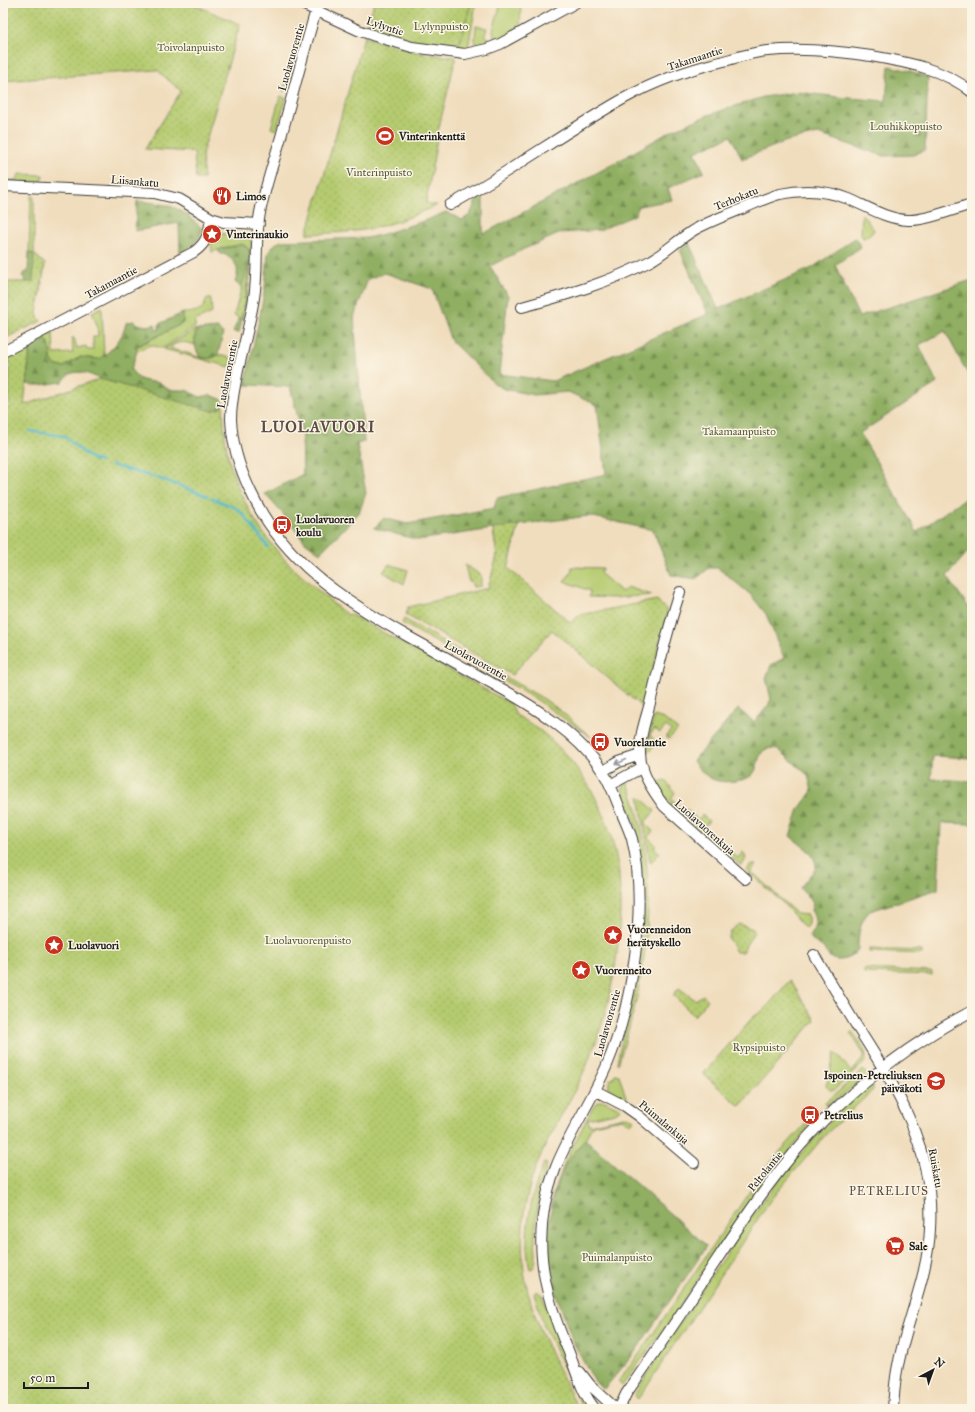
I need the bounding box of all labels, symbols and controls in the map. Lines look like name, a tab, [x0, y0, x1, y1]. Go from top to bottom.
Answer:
street label: Lylyntie	[365, 14, 406, 39]
park label: Lylynpuisto	[414, 20, 469, 33]
street label: Luolavuorentie	[276, 21, 307, 93]
park label: Toivolanpuisto	[157, 41, 225, 54]
street label: Takamaantie	[666, 43, 725, 73]
park label: Louhikkopuisto	[870, 120, 943, 133]
sports icon: Vinterinkenttä	[374, 125, 396, 147]
place label: Vinterinkenttä	[398, 130, 465, 143]
park label: Vinterinpuisto	[345, 166, 412, 179]
street label: Liisankatu	[110, 173, 160, 190]
street label: Terhokatu	[712, 184, 760, 213]
restaurant icon: Limos	[211, 185, 233, 207]
place label: Limos	[236, 190, 266, 203]
place icon: Vinterinaukio	[201, 223, 223, 245]
place label: Vinterinaukio	[225, 228, 289, 241]
street label: Takamaantie	[83, 263, 140, 302]
street label: Luolavuorentie	[214, 338, 241, 410]
district label: LUOLAVUORI	[261, 418, 375, 436]
park label: Takamaanpuisto	[702, 425, 776, 438]
place label: Luolavuoren koulu	[296, 513, 354, 539]
bus stop icon: Luolavuoren koulu	[271, 514, 293, 536]
street label: Luolavuorentie	[442, 638, 510, 683]
bus stop icon: Vuorelantie	[589, 731, 611, 753]
place label: Vuorelantie	[613, 736, 667, 749]
one-way arrow	[615, 759, 627, 766]
street label: Luolavuorenkuja	[672, 797, 738, 858]
place label: Vuorenneidon herätyskello	[626, 923, 691, 950]
place icon: Vuorenneidon herätyskello	[602, 924, 624, 946]
place icon: Luolavuori	[43, 934, 65, 956]
park label: Luolavuorenpuisto	[265, 934, 352, 947]
place label: Luolavuori	[68, 939, 120, 952]
place icon: Vuorenneito	[570, 959, 592, 981]
place label: Vuorenneito	[594, 964, 652, 977]
street label: Luolavuorentie	[592, 987, 623, 1059]
park label: Rypsipuisto	[732, 1041, 786, 1054]
place label: Ispoinen-Petreliuksen päiväkoti	[824, 1069, 923, 1096]
school or university icon: Ispoinen-Petreliuksen päiväkoti	[925, 1070, 947, 1092]
street label: Puimalankuja	[636, 1098, 691, 1147]
bus stop icon: Petrelius	[799, 1104, 821, 1126]
place label: Petrelius	[824, 1109, 863, 1122]
street label: Ruiskatu	[926, 1147, 945, 1189]
street label: Peltolantie	[745, 1148, 786, 1194]
district label: PETRELIUS	[849, 1184, 929, 1198]
supermarket icon: Sale	[884, 1235, 906, 1257]
place label: Sale	[909, 1240, 928, 1253]
park label: Puimalanpuisto	[582, 1251, 653, 1264]
north arrow	[913, 1350, 953, 1390]
text: N	[931, 1355, 948, 1371]
scale bar	[24, 1364, 88, 1390]
text: 50 m	[30, 1371, 55, 1385]

